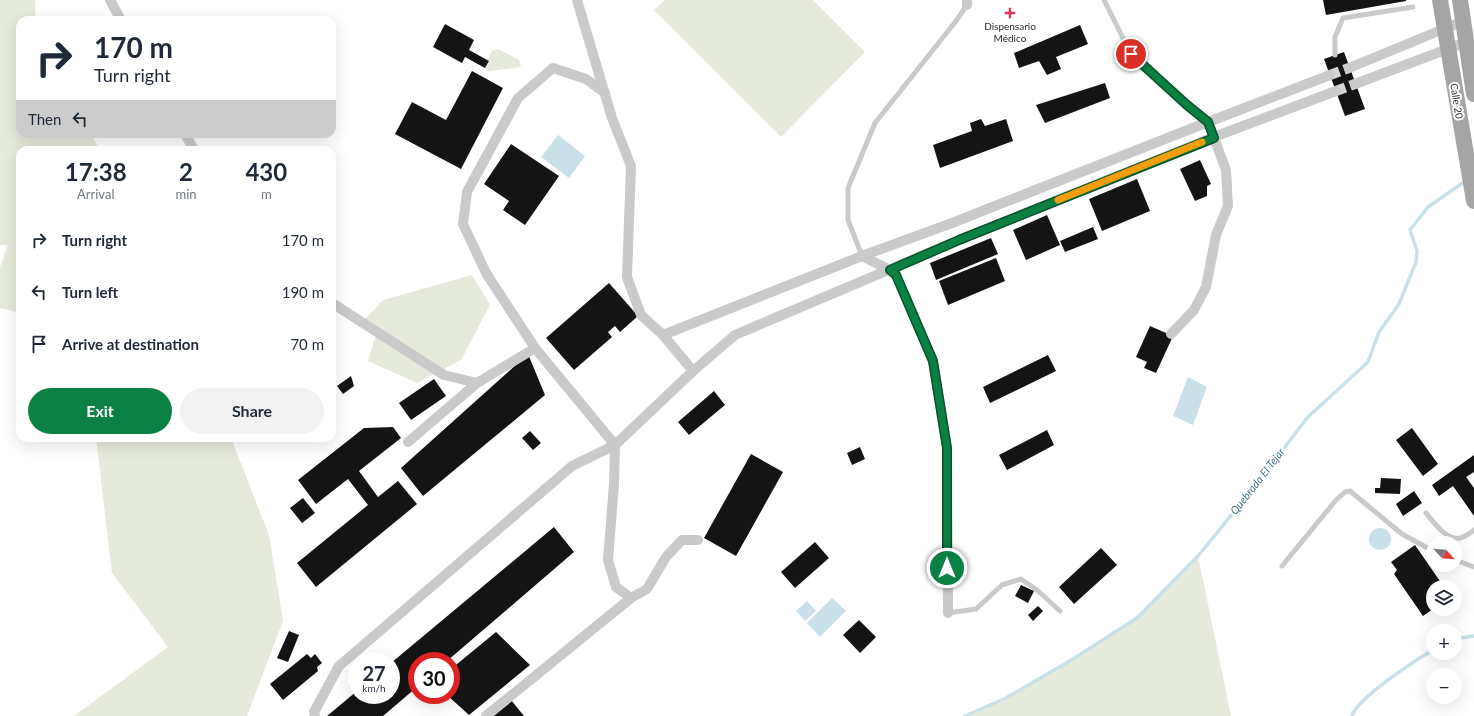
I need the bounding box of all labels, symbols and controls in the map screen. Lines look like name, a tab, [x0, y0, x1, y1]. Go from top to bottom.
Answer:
marker: Dispensario Médico	[1004, 7, 1016, 19]
place label: Dispensario Médico	[984, 20, 1036, 44]
text: 170 m	[94, 30, 173, 64]
icon: right	[28, 32, 80, 84]
pin	[1114, 37, 1148, 71]
icon: arrive	[1120, 43, 1142, 65]
text: Turn right	[94, 64, 171, 86]
street label: Calle 20	[1448, 82, 1466, 120]
icon: left	[69, 108, 91, 130]
text: Then	[28, 110, 61, 128]
text: 17:38	[65, 157, 127, 186]
text: 2	[179, 157, 193, 186]
text: 430	[245, 157, 287, 186]
text: Arrival	[77, 186, 114, 202]
text: min	[176, 186, 197, 202]
text: m	[261, 186, 272, 202]
icon: right	[28, 229, 50, 251]
text: Turn right	[62, 231, 127, 249]
text: 170 m	[282, 231, 324, 249]
icon: left	[28, 281, 50, 303]
text: Turn left	[62, 283, 118, 301]
text: 190 m	[282, 283, 324, 301]
icon: arrive	[28, 333, 50, 355]
text: Arrive at destination	[62, 335, 199, 353]
text: 70 m	[290, 335, 324, 353]
button: Exit	[28, 388, 172, 434]
button: Share	[180, 388, 324, 434]
water label: Quebrada El Tejar	[1227, 445, 1287, 517]
north arrow	[1426, 536, 1462, 572]
map controls	[1426, 536, 1462, 704]
position arrow	[926, 547, 968, 589]
button: layers	[1426, 580, 1462, 616]
button: +	[1426, 624, 1462, 660]
speed limit sign: 30	[408, 652, 460, 704]
text: 27	[362, 661, 386, 685]
button: −	[1426, 668, 1462, 704]
text: km/h	[362, 682, 386, 694]

